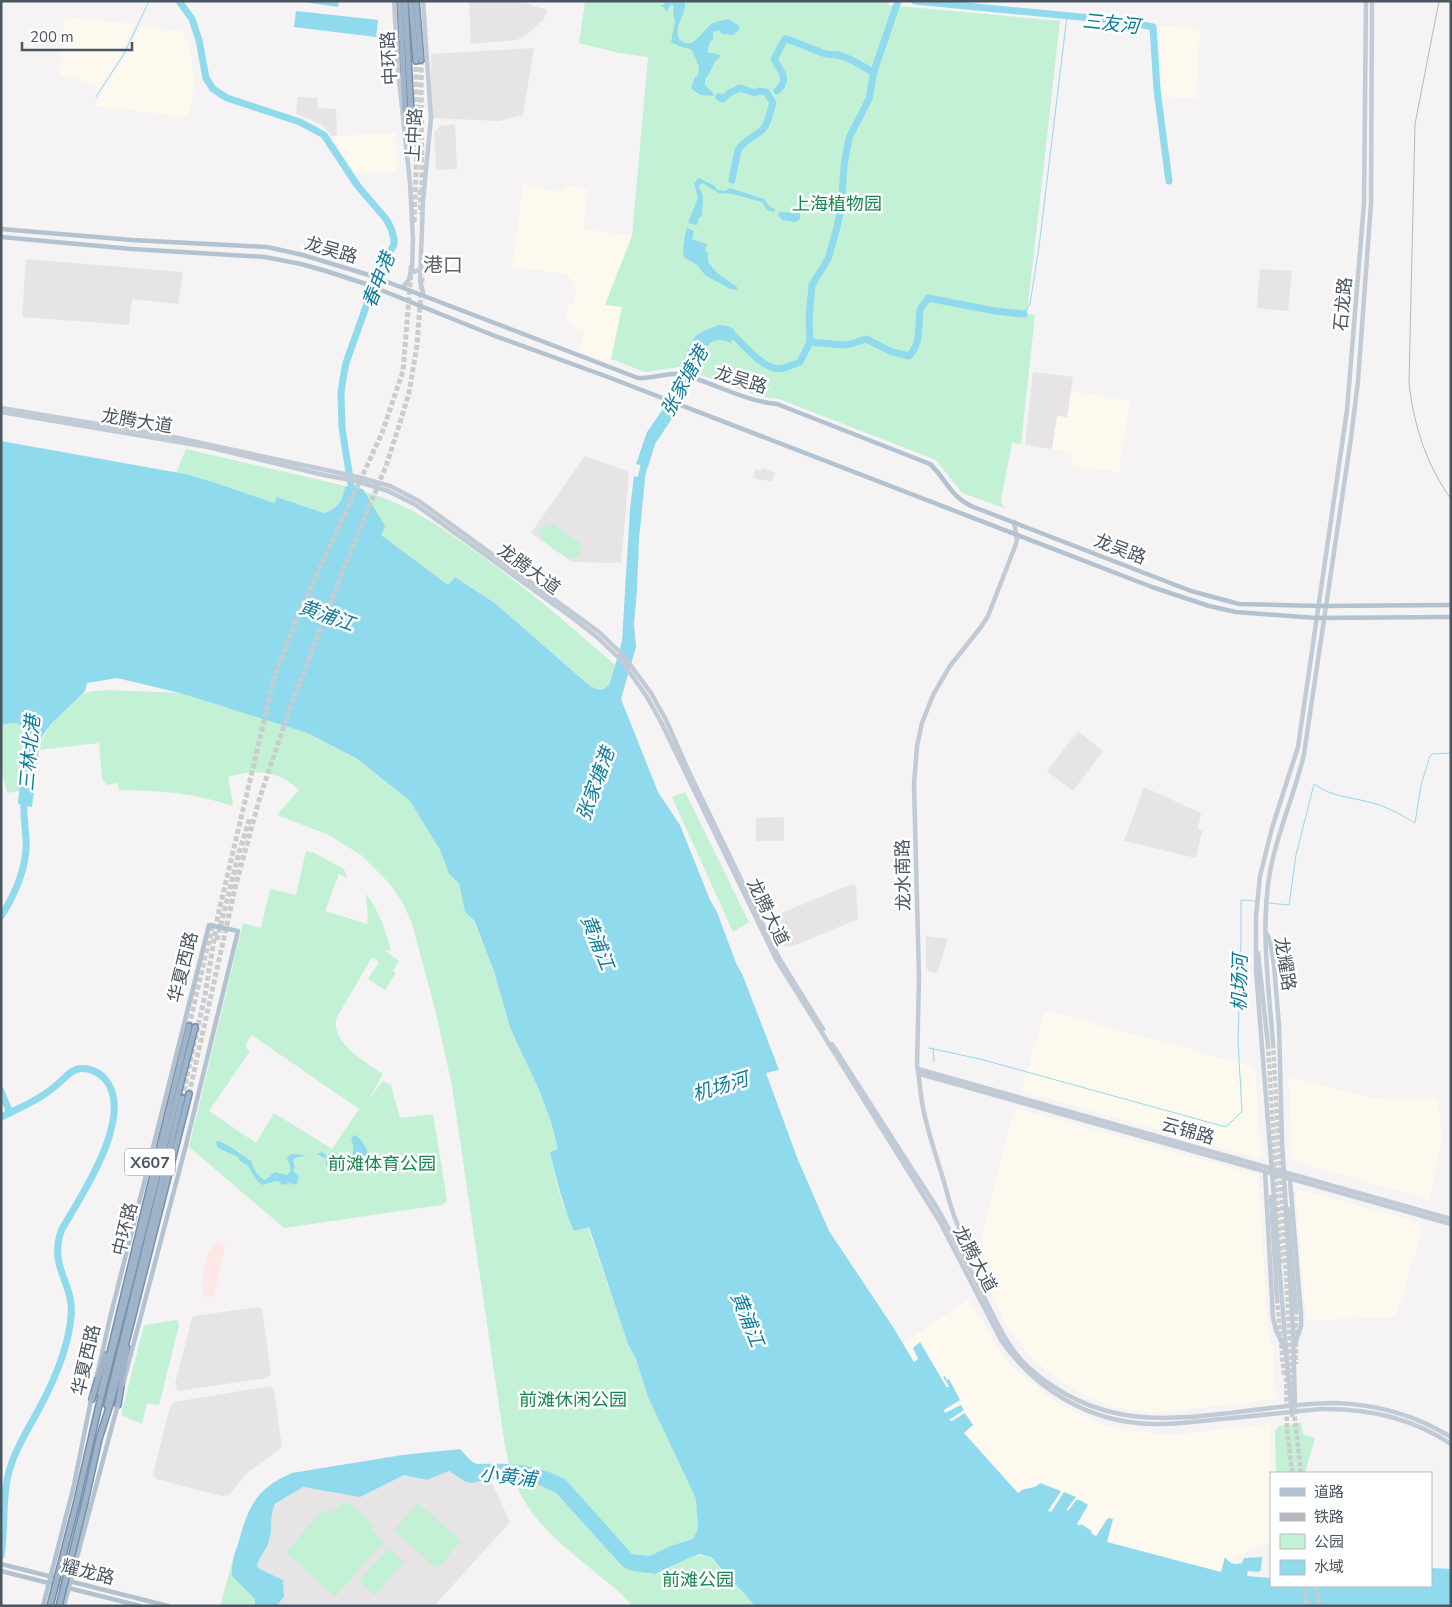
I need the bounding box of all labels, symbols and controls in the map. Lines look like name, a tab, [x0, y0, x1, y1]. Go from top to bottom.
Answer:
water label: 三友河	[1081, 8, 1145, 40]
scale bar	[22, 20, 132, 52]
text: 200 m	[30, 27, 74, 47]
street label: 中环路	[376, 30, 402, 86]
street label: 上中路	[401, 107, 427, 163]
park label: 上海植物园	[792, 192, 882, 216]
street label: 龙吴路	[302, 231, 360, 269]
water label: 春申港	[357, 246, 402, 312]
district label: 港口	[423, 252, 463, 279]
street label: 石龙路	[1329, 276, 1357, 332]
water label: 张家塘港	[655, 339, 716, 421]
street label: 龙吴路	[712, 361, 770, 399]
street label: 龙腾大道	[100, 404, 174, 438]
street label: 龙吴路	[1090, 528, 1150, 570]
street label: 龙腾大道	[493, 538, 565, 600]
water label: 黄浦江	[295, 594, 360, 638]
water label: 三林北港	[14, 711, 47, 792]
water label: 张家塘港	[571, 741, 622, 825]
street label: 龙水南路	[890, 839, 916, 911]
street label: 龙腾大道	[741, 874, 795, 950]
water label: 黄浦江	[574, 911, 621, 976]
street label: 华夏西路	[163, 929, 203, 1005]
street label: 龙耀路	[1269, 935, 1301, 993]
water label: 机场河	[1227, 950, 1254, 1012]
water label: 机场河	[689, 1065, 755, 1108]
street label: 云锦路	[1159, 1112, 1217, 1150]
road number: X607	[125, 1148, 175, 1176]
park label: 前滩体育公园	[328, 1152, 436, 1176]
street label: 中环路	[107, 1200, 143, 1258]
street label: 龙腾大道	[948, 1222, 1002, 1296]
water label: 黄浦江	[724, 1288, 771, 1353]
street label: 华夏西路	[66, 1322, 106, 1398]
park label: 前滩休闲公园	[519, 1388, 627, 1412]
water label: 小黄浦	[478, 1461, 541, 1493]
legend	[1270, 1472, 1432, 1587]
text: 道路	[1314, 1482, 1344, 1502]
text: 铁路	[1314, 1507, 1344, 1527]
text: 公园	[1314, 1532, 1344, 1552]
street label: 耀龙路	[59, 1554, 117, 1590]
text: 水域	[1314, 1557, 1344, 1577]
park label: 前滩公园	[662, 1568, 734, 1592]

